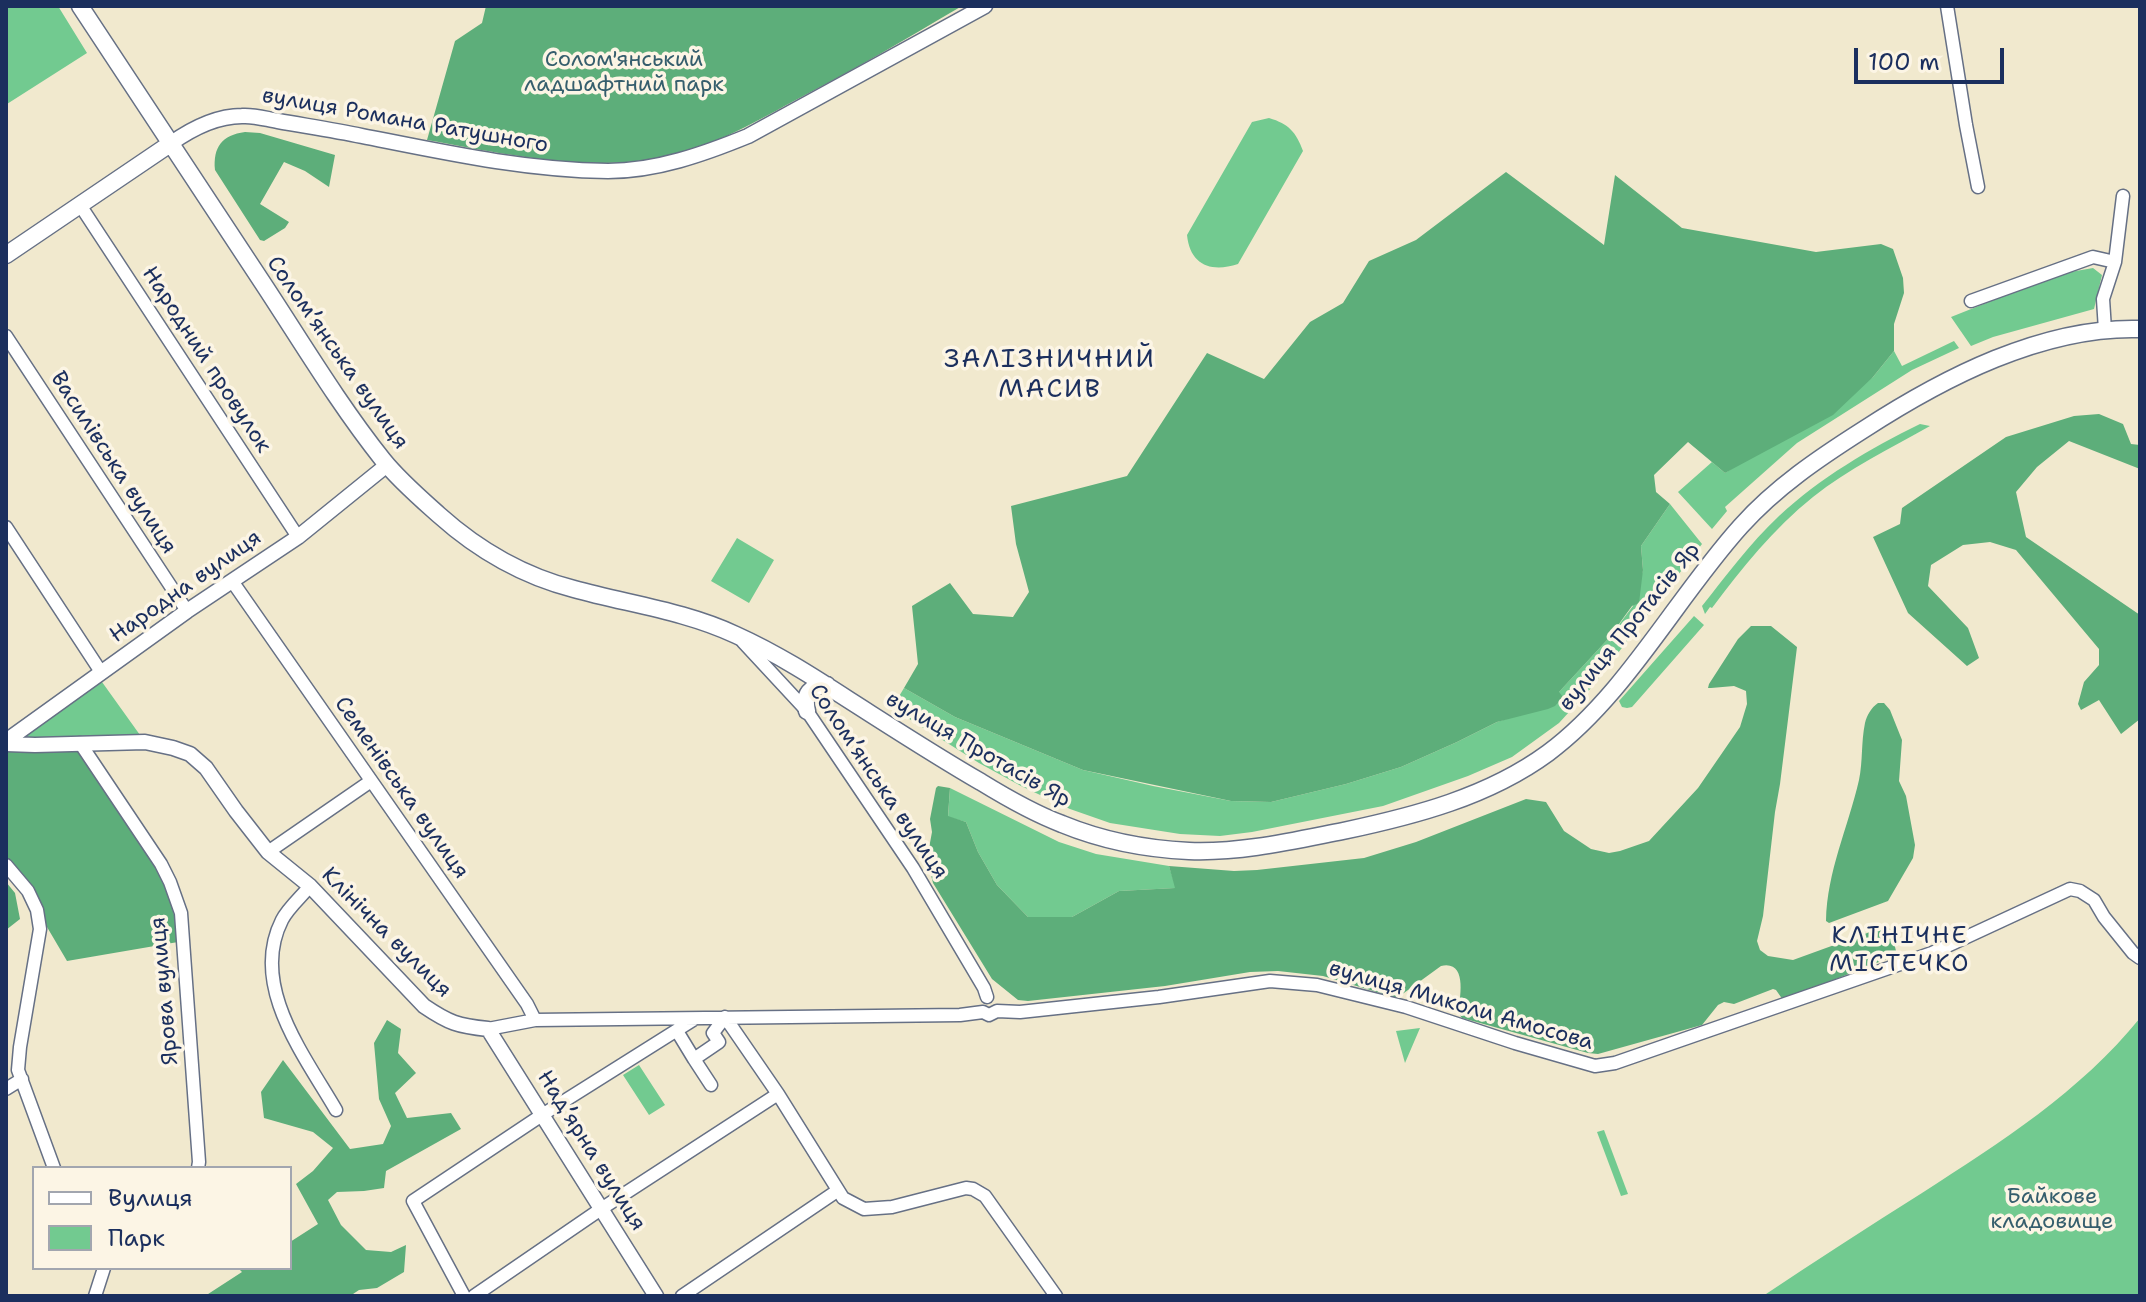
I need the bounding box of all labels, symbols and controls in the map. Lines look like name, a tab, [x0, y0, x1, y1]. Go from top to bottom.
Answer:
scale bar	[1858, 32, 2008, 82]
text: 100 m	[1868, 46, 1940, 78]
park label: Солом'янський ладшафтний парк	[524, 47, 724, 98]
street label: вулиця Романа Ратушного	[260, 83, 550, 159]
street label: Соломʼянська вулиця	[260, 251, 414, 455]
street label: Народний провулок	[136, 262, 276, 458]
district label: ЗАЛІЗНИЧНИЙ МАСИВ	[944, 344, 1156, 406]
street label: Василівська вулиця	[44, 367, 182, 559]
street label: Народна вулиця	[105, 525, 267, 649]
street label: вулиця Протасів Яр	[1554, 537, 1706, 717]
street label: Соломʼянська вулиця	[803, 679, 953, 885]
street label: вулиця Протасів Яр	[881, 686, 1075, 814]
street label: Семенівська вулиця	[328, 692, 474, 884]
street label: Клінічна вулиця	[315, 862, 457, 1004]
street label: Ярова вулиця	[145, 916, 185, 1066]
district label: КЛІНІЧНЕ МІСТЕЧКО	[1829, 923, 1971, 979]
street label: вулиця Миколи Амосова	[1326, 956, 1596, 1056]
street label: Надʼярна вулиця	[531, 1066, 651, 1236]
legend	[32, 1166, 292, 1270]
text: Вулиця	[108, 1182, 193, 1214]
park label: Байкове кладовище	[1990, 1184, 2114, 1236]
text: Парк	[108, 1222, 165, 1254]

